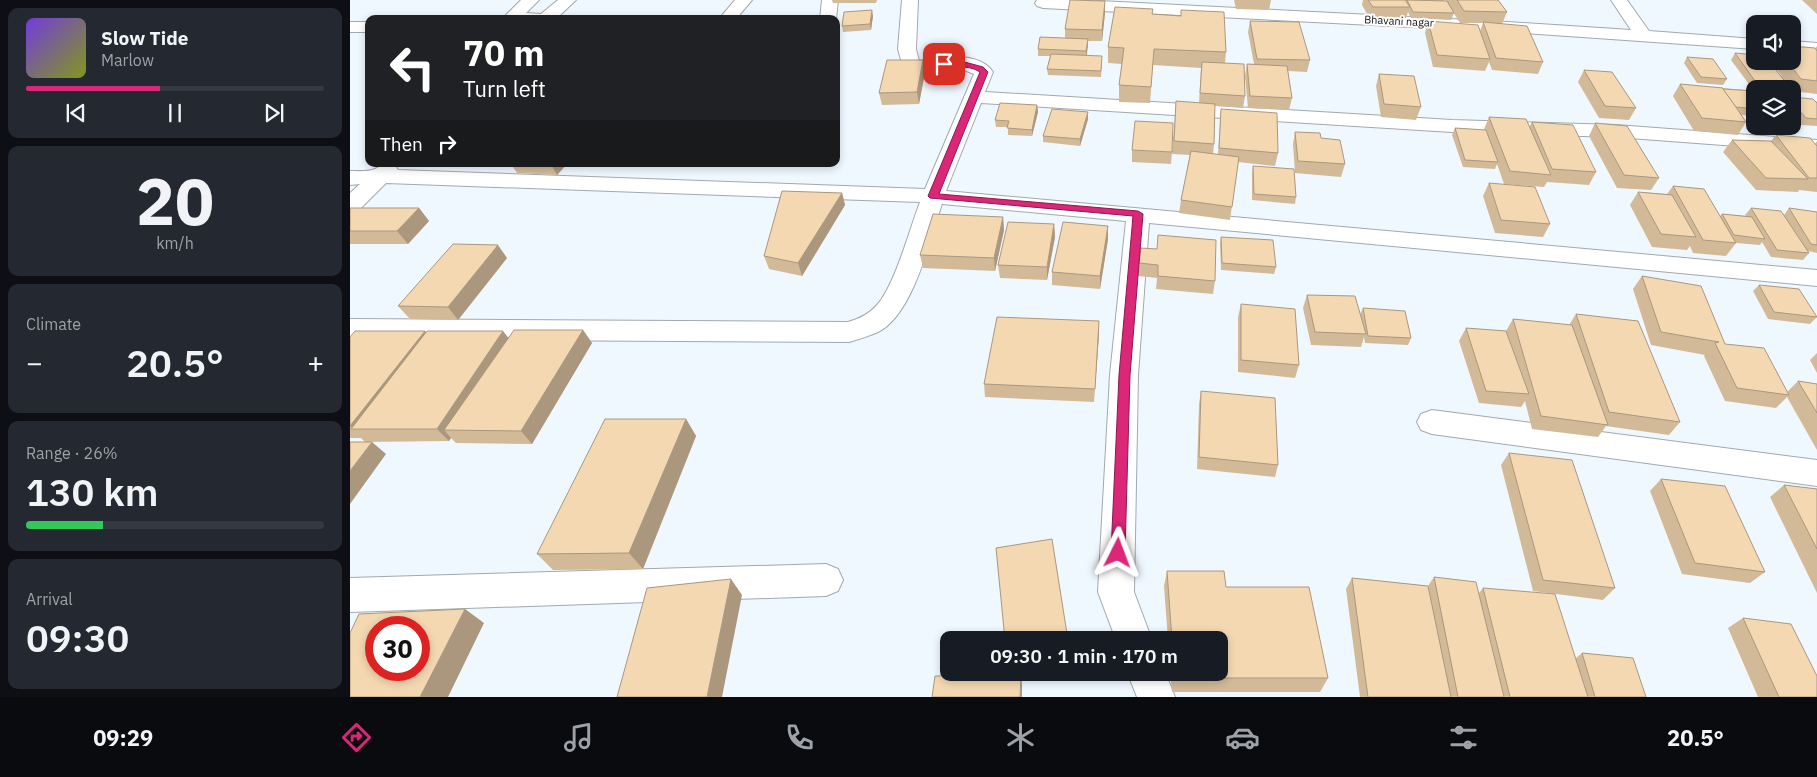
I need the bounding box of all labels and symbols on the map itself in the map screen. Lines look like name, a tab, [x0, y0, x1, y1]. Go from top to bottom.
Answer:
street label: Bhavani nagar	[1364, 12, 1434, 30]
pin	[923, 43, 965, 85]
position arrow	[1091, 526, 1143, 578]
speed limit sign: 30	[365, 616, 430, 681]

